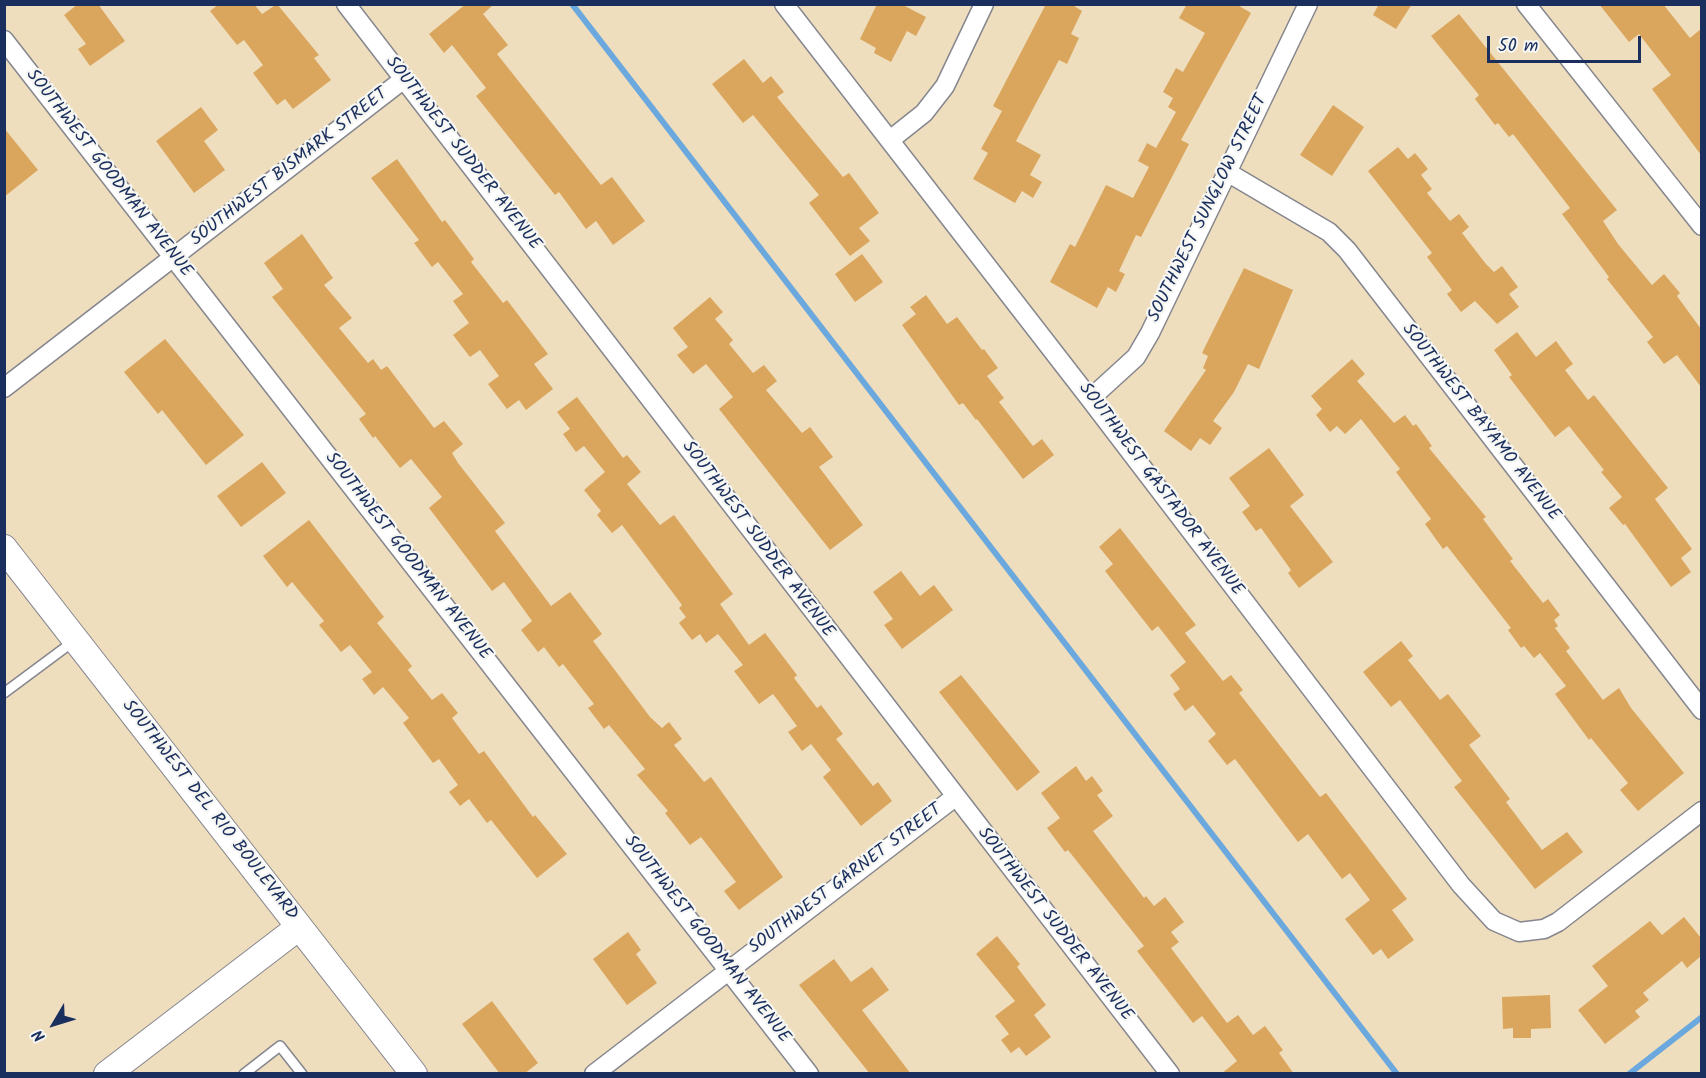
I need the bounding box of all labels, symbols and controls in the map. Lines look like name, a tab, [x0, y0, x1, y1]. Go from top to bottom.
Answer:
scale bar	[1490, 24, 1644, 62]
text: 50 m	[1498, 32, 1538, 61]
street label: SOUTHWEST SUDDER AVENUE	[379, 53, 545, 255]
street label: SOUTHWEST GOODMAN AVENUE	[20, 66, 196, 282]
street label: SOUTHWEST BISMARK STREET	[187, 84, 393, 252]
street label: SOUTHWEST SUNGLOW STREET	[1144, 92, 1274, 326]
street label: SOUTHWEST BAYAMO AVENUE	[1396, 320, 1564, 526]
street label: SOUTHWEST GASTADOR AVENUE	[1073, 379, 1247, 601]
street label: SOUTHWEST SUDDER AVENUE	[676, 438, 838, 642]
street label: SOUTHWEST GOODMAN AVENUE	[319, 449, 495, 665]
street label: SOUTHWEST DEL RIO BOULEVARD	[116, 696, 302, 926]
street label: SOUTHWEST GARNET STREET	[745, 800, 947, 960]
street label: SOUTHWEST SUDDER AVENUE	[971, 824, 1137, 1026]
street label: SOUTHWEST GOODMAN AVENUE	[618, 832, 794, 1048]
north arrow	[24, 994, 84, 1054]
text: N	[26, 1024, 52, 1047]

